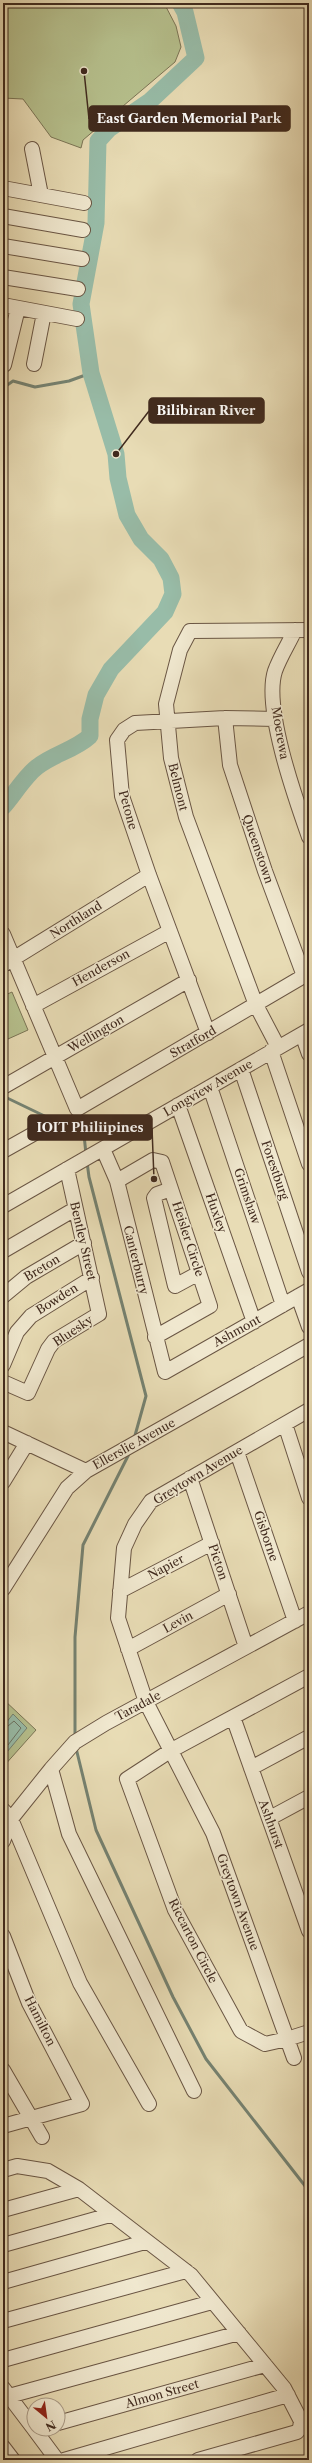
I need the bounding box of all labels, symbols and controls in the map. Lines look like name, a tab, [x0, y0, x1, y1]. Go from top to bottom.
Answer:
callout: East Garden Memorial Park	[89, 106, 290, 131]
text: East Garden Memorial Park	[97, 110, 282, 126]
callout: Bilibiran River	[149, 398, 264, 423]
text: Bilibiran River	[157, 402, 256, 418]
street label: Moerewa	[268, 705, 293, 761]
street label: Belmont	[165, 761, 192, 813]
street label: Petone	[116, 788, 141, 831]
street label: Queenstown	[240, 812, 277, 886]
street label: Northland	[47, 897, 105, 941]
street label: Henderson	[69, 945, 133, 989]
street label: Wellington	[64, 1011, 127, 1056]
street label: Stratford	[167, 1022, 219, 1061]
street label: Longview Avenue	[160, 1056, 255, 1119]
callout: IOIT Philiipines	[28, 1115, 152, 1140]
text: IOIT Philiipines	[36, 1119, 144, 1135]
street label: Forestburg	[258, 1138, 293, 1202]
street label: Grimshaw	[231, 1166, 264, 1227]
street label: Huxley	[203, 1191, 230, 1235]
street label: Heisler Circle	[169, 1199, 208, 1279]
street label: Bentley Street	[67, 1200, 100, 1282]
street label: Canterburry	[121, 1224, 152, 1296]
street label: Breton	[21, 1251, 63, 1284]
street label: Bowden	[33, 1280, 81, 1317]
street label: Ashmont	[210, 1311, 264, 1350]
street label: Bluesky	[50, 1312, 96, 1349]
street label: Ellerslie Avenue	[90, 1415, 178, 1472]
street label: Greytown Avenue	[150, 1442, 245, 1507]
street label: Gisborne	[251, 1509, 282, 1563]
street label: Picton	[205, 1542, 232, 1582]
street label: Napier	[145, 1551, 186, 1582]
street label: Levin	[160, 1607, 196, 1636]
street label: Taradale	[112, 1687, 163, 1724]
street label: Ashhurst	[255, 1796, 287, 1851]
street label: Greytown Avenue	[214, 1851, 263, 1952]
street label: Riccarton Circle	[166, 1896, 221, 1986]
street label: Hamilton	[21, 1993, 60, 2049]
street label: Almon Street	[122, 2376, 201, 2411]
north arrow	[26, 2397, 66, 2437]
text: N	[43, 2417, 58, 2434]

